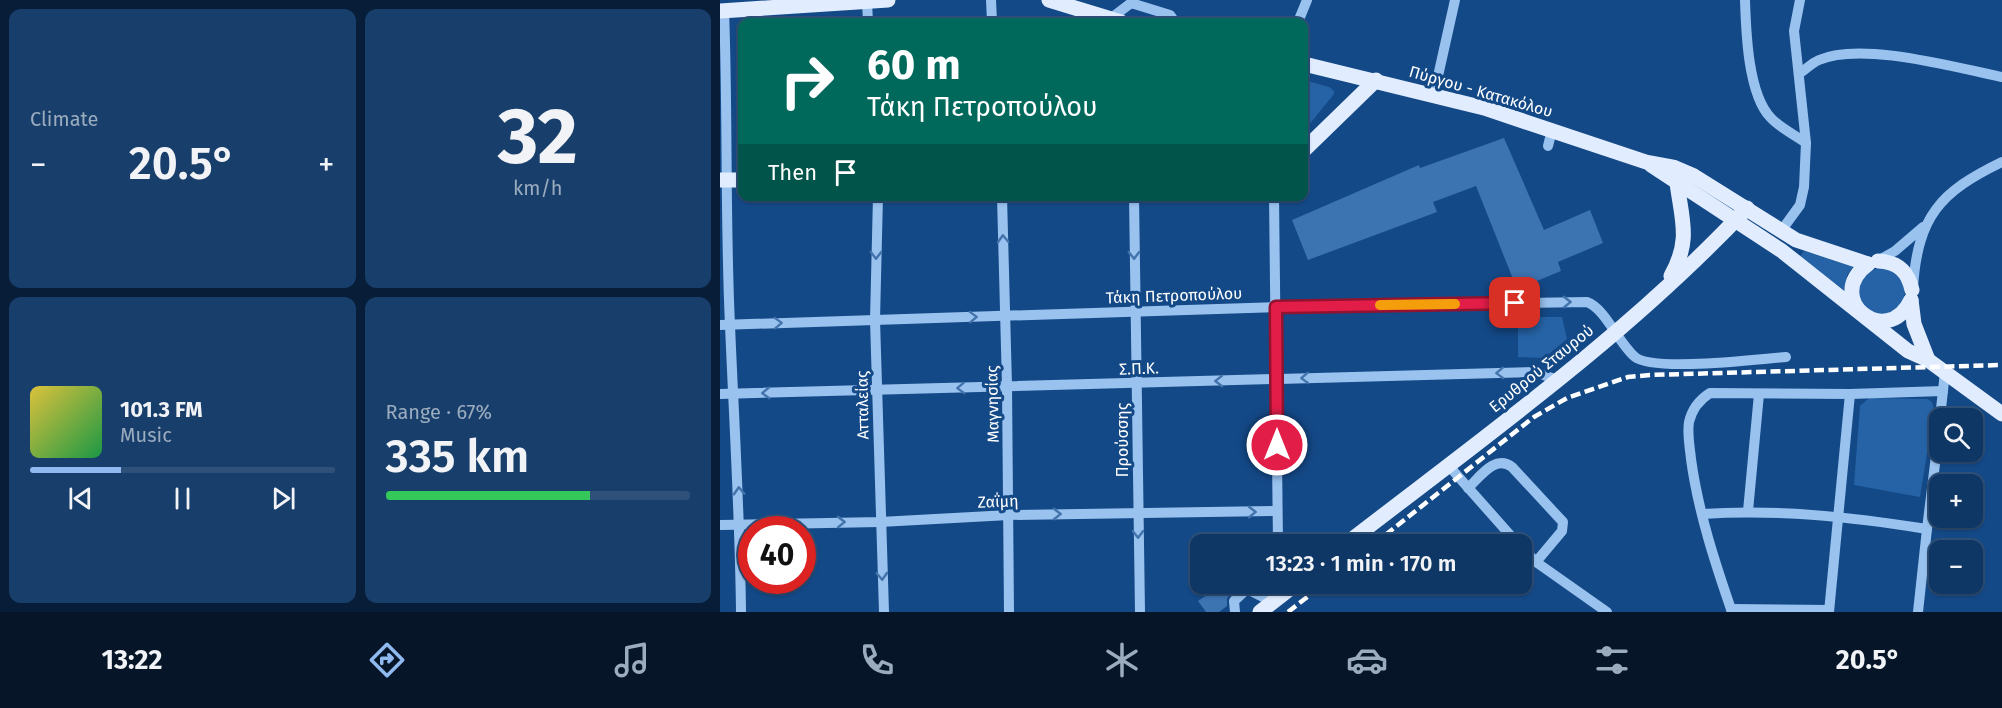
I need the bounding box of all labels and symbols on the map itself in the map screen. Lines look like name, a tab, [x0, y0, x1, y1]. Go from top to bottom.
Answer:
street label: Πύργου - Κατακόλου	[1407, 62, 1555, 121]
one-way arrow	[997, 234, 1009, 243]
one-way arrow	[870, 250, 882, 259]
one-way arrow	[1128, 250, 1141, 259]
pin	[1489, 277, 1540, 328]
street label: Τάκη Πετροπούλου	[1105, 284, 1243, 307]
one-way arrow	[1563, 296, 1572, 308]
one-way arrow	[969, 310, 978, 323]
one-way arrow	[774, 317, 783, 329]
street label: Ερυθρού Σταυρού	[1485, 320, 1597, 416]
street label: Σ.Π.Κ.	[1119, 358, 1159, 379]
street label: Μαγνησίας	[982, 365, 1003, 443]
one-way arrow	[1496, 367, 1505, 379]
street label: Ατταλείας	[852, 370, 873, 440]
one-way arrow	[1301, 372, 1310, 385]
one-way arrow	[1214, 374, 1223, 387]
one-way arrow	[956, 381, 965, 394]
one-way arrow	[762, 387, 771, 399]
street label: Προύσσης	[1113, 402, 1132, 477]
position arrow	[1245, 413, 1309, 477]
one-way arrow	[732, 486, 745, 495]
street label: Ζαΐμη	[977, 490, 1019, 512]
one-way arrow	[1248, 506, 1257, 518]
one-way arrow	[1053, 508, 1062, 520]
speed limit sign: 40	[738, 516, 816, 594]
one-way arrow	[837, 516, 846, 528]
one-way arrow	[1132, 529, 1144, 538]
one-way arrow	[876, 571, 889, 580]

